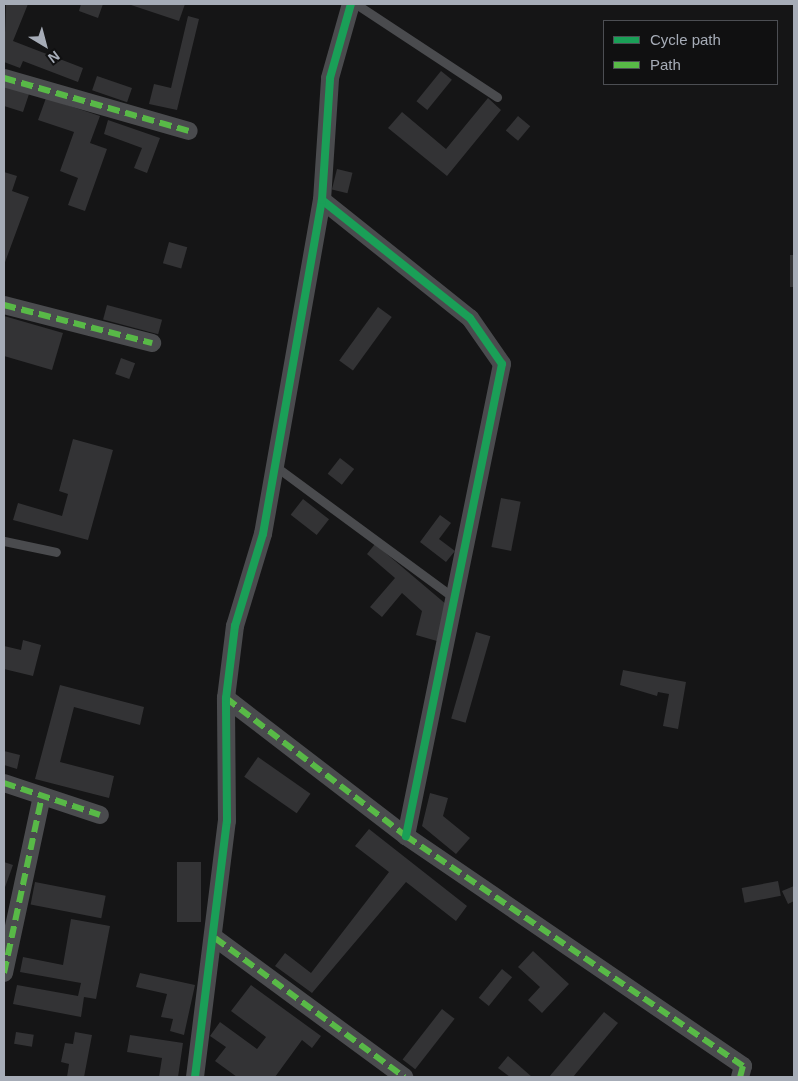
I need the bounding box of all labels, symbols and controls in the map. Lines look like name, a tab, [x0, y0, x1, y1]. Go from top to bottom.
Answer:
north arrow	[20, 20, 70, 70]
legend	[603, 20, 778, 85]
text: Cycle path	[650, 31, 721, 48]
text: N	[45, 48, 63, 66]
text: Path	[650, 56, 681, 73]

